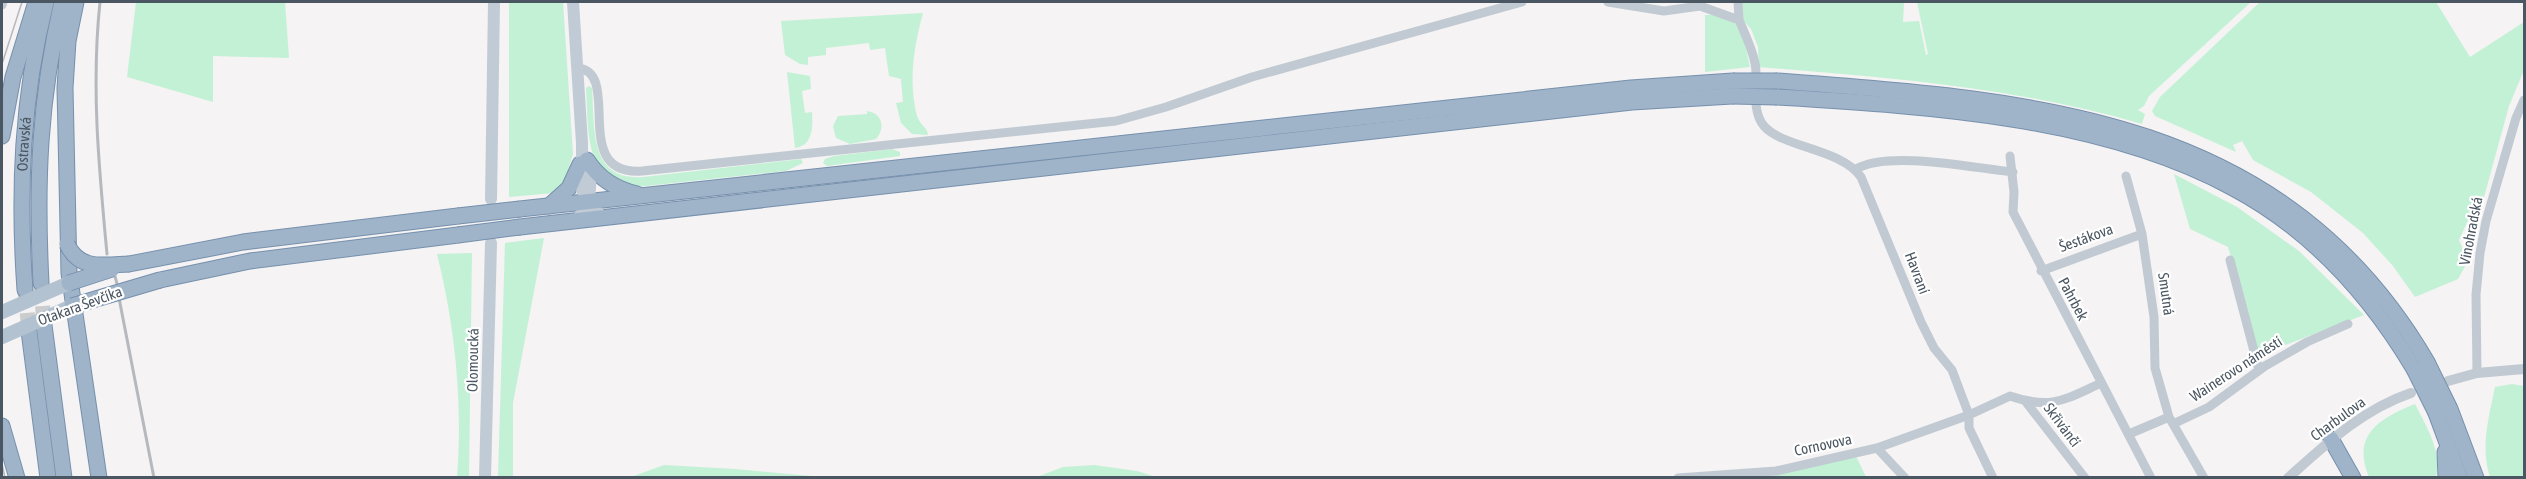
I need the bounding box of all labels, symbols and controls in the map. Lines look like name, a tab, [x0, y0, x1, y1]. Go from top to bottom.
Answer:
street label: Ostravská	[14, 116, 34, 172]
street label: Vinohradská	[2456, 195, 2485, 267]
street label: Šestákova	[2057, 220, 2115, 255]
street label: Havraní	[1902, 249, 1933, 297]
street label: Smutná	[2155, 271, 2178, 316]
street label: Pahrbek	[2055, 274, 2092, 324]
street label: Otakara Ševčíka	[35, 282, 124, 329]
street label: Olomoucká	[463, 328, 482, 392]
street label: Wainerovo náměstí	[2187, 332, 2285, 405]
street label: Charbulova	[2307, 393, 2368, 444]
street label: Skřivánčí	[2041, 400, 2085, 450]
street label: Cornovova	[1793, 430, 1853, 459]

